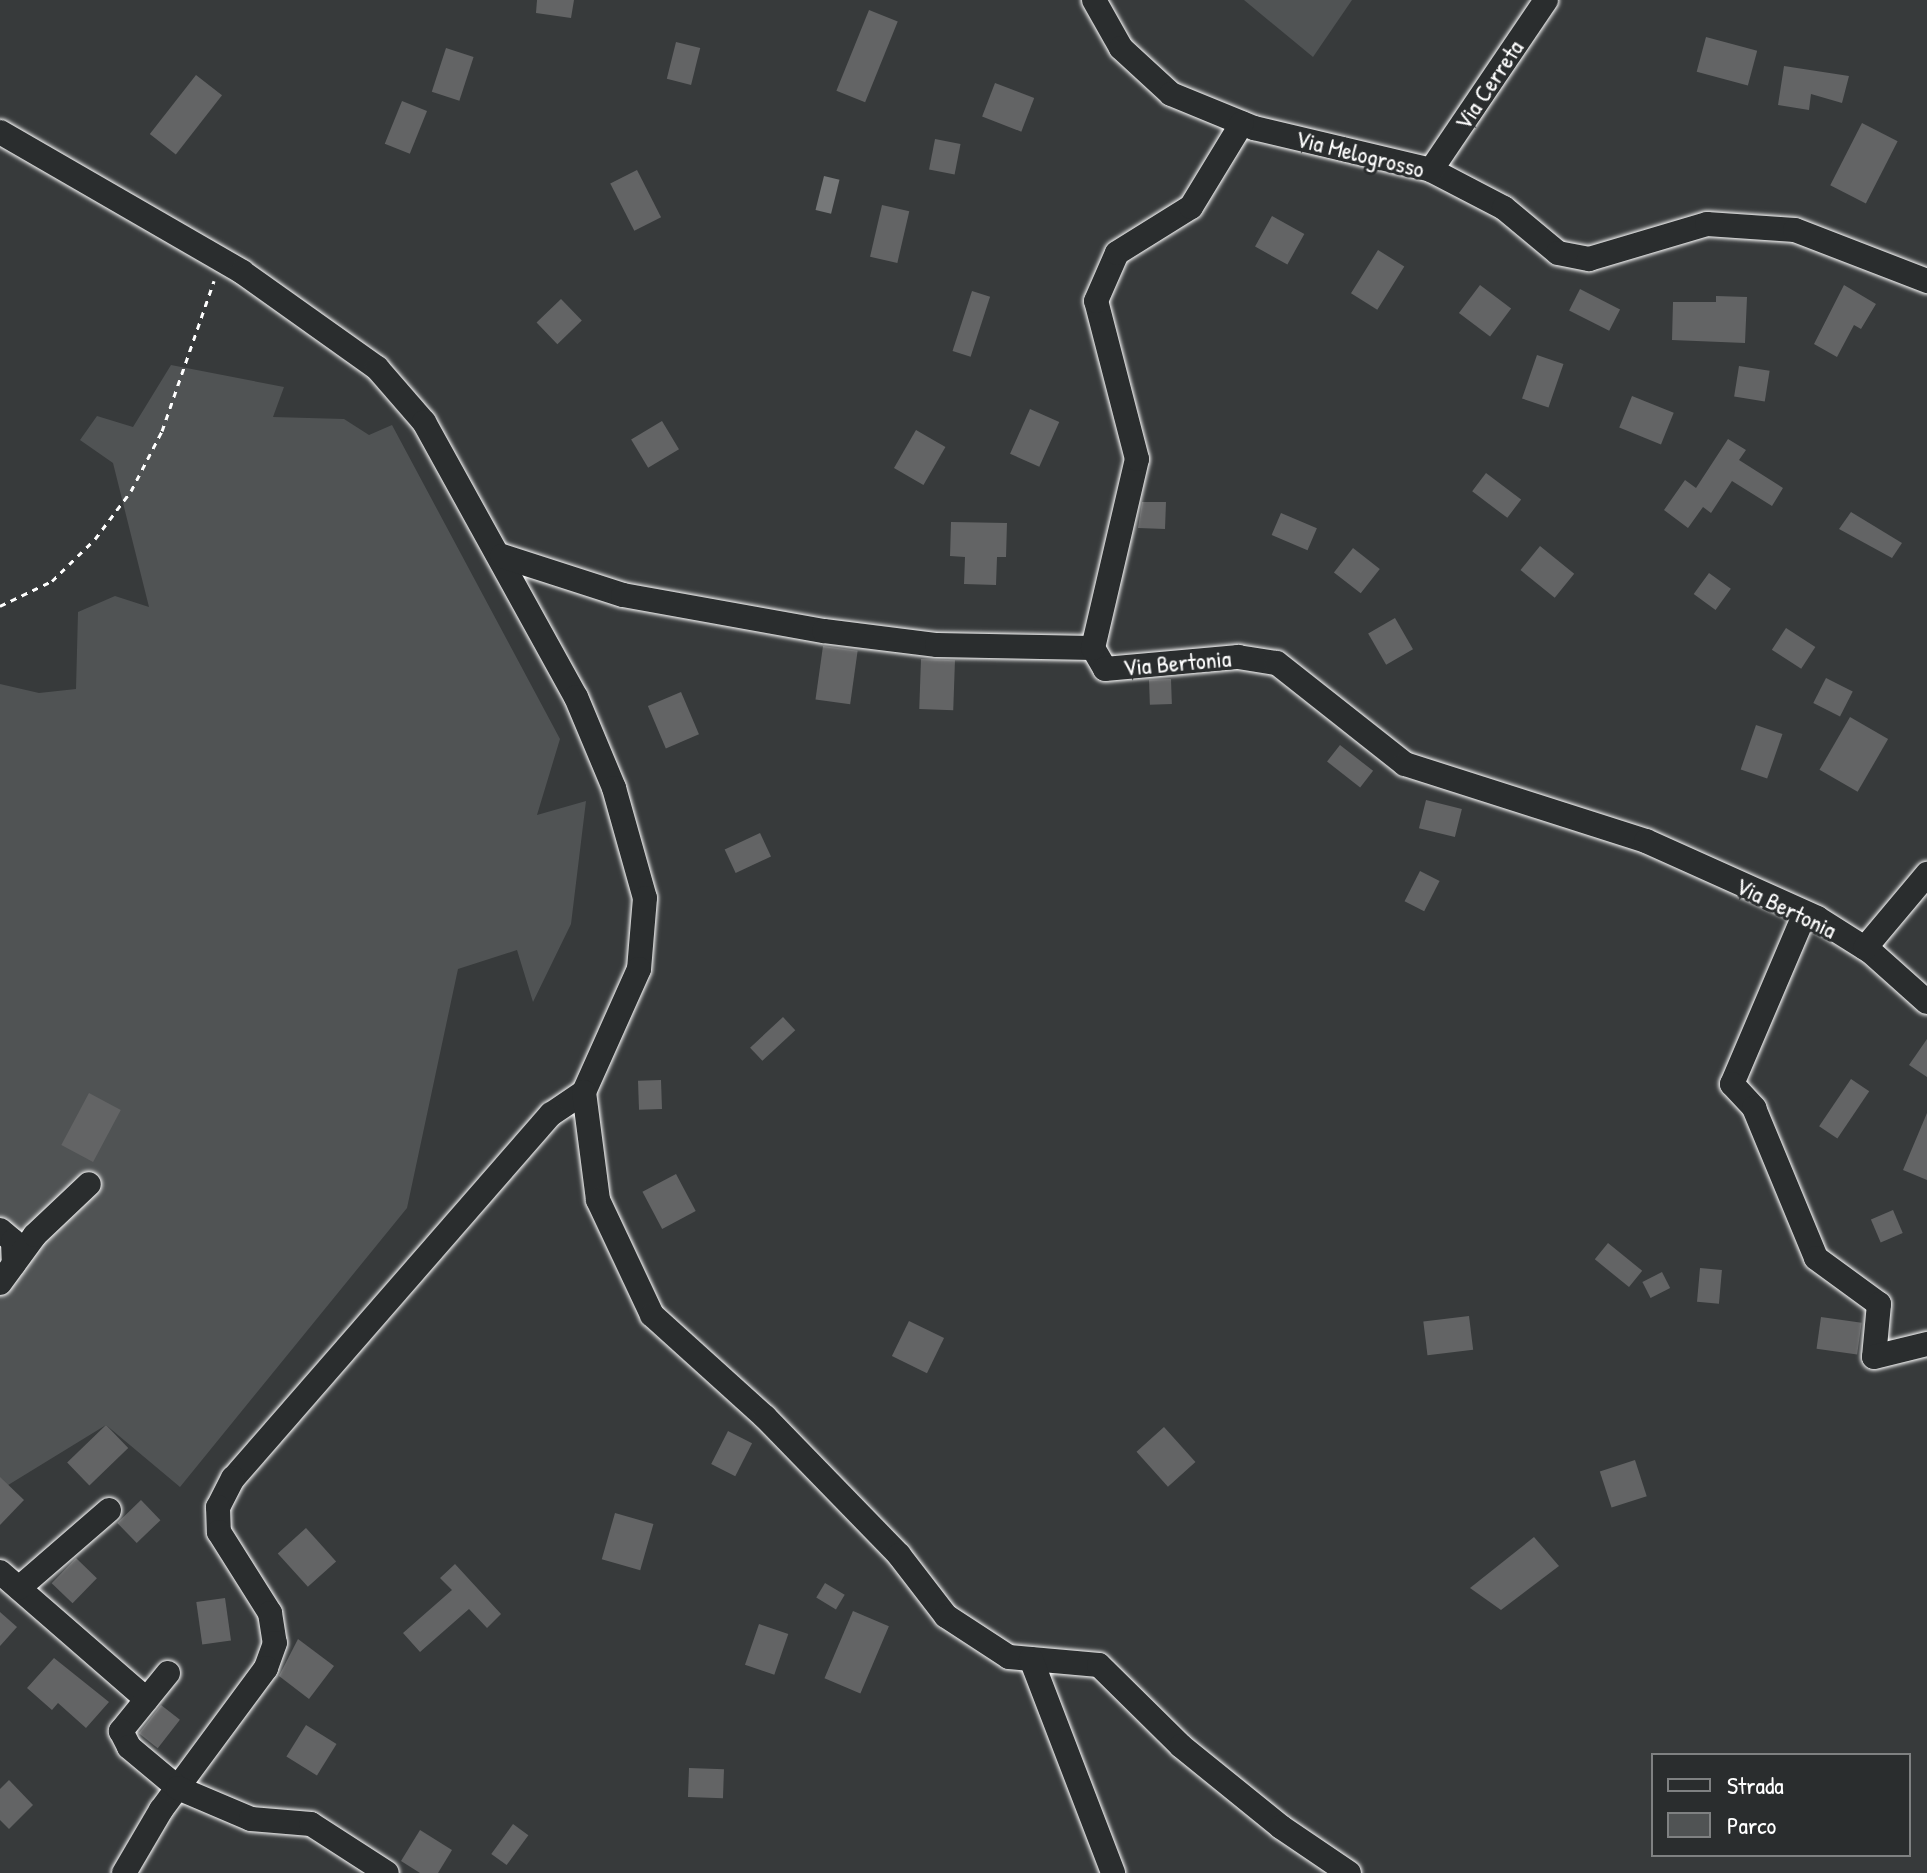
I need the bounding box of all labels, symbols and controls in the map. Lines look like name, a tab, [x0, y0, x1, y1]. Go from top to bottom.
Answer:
street label: Via Cerreta	[1448, 35, 1530, 135]
street label: Via Melogrosso	[1293, 124, 1427, 184]
street label: Via Bertonia	[1122, 644, 1232, 682]
street label: Via Bertonia	[1731, 871, 1841, 945]
legend	[1651, 1753, 1911, 1857]
text: Strada	[1727, 1769, 1784, 1801]
text: Parco	[1727, 1809, 1776, 1841]

